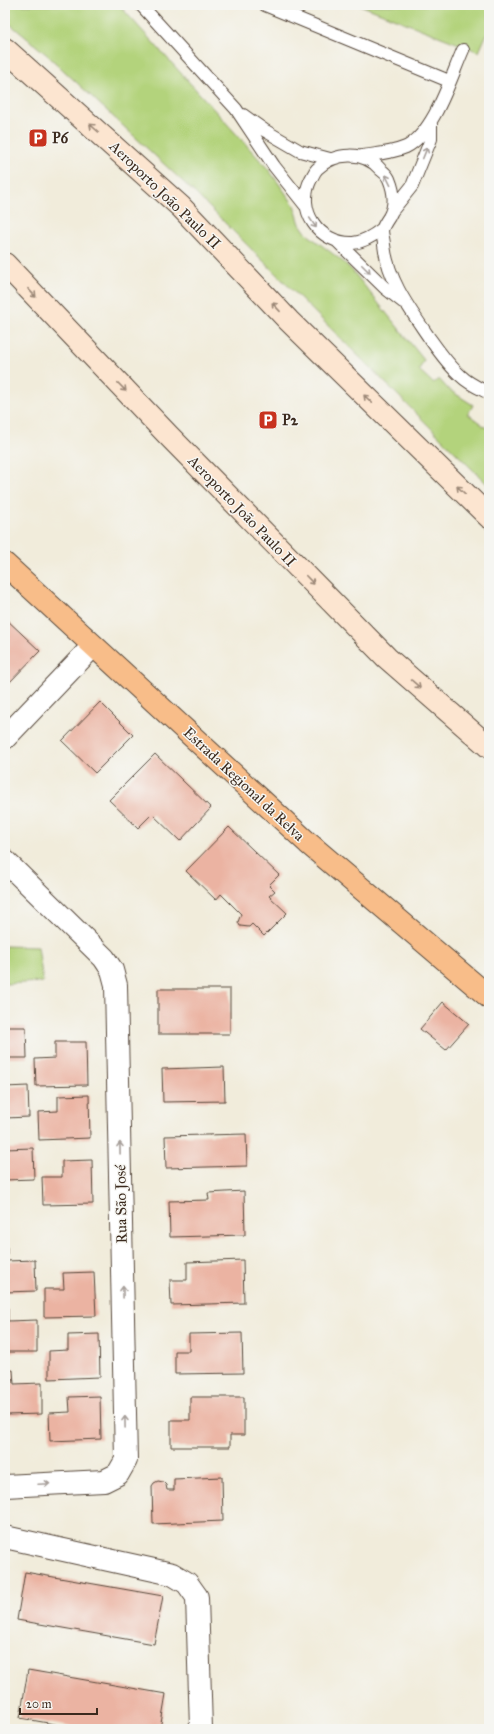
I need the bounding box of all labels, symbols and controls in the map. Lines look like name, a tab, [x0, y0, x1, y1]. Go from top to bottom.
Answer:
one-way arrow	[89, 123, 99, 132]
parking icon: P6	[27, 127, 49, 149]
place label: P6	[52, 129, 70, 147]
street label: Aeroporto João Paulo II	[104, 137, 224, 253]
one-way arrow	[422, 148, 429, 160]
one-way arrow	[384, 174, 391, 186]
one-way arrow	[310, 217, 318, 229]
one-way arrow	[361, 264, 371, 274]
one-way arrow	[27, 288, 37, 298]
one-way arrow	[271, 302, 281, 312]
one-way arrow	[117, 382, 126, 392]
one-way arrow	[363, 394, 373, 404]
parking icon: P2	[257, 409, 279, 431]
place label: P2	[282, 411, 299, 429]
street label: Aeroporto João Paulo II	[183, 451, 300, 571]
one-way arrow	[456, 485, 466, 495]
one-way arrow	[305, 575, 315, 585]
one-way arrow	[411, 679, 422, 688]
street label: Estrada Regional da Relva	[180, 723, 309, 845]
one-way arrow	[116, 1142, 123, 1155]
street label: Rua São José	[111, 1164, 132, 1244]
one-way arrow	[119, 1286, 126, 1299]
one-way arrow	[122, 1416, 129, 1429]
one-way arrow	[37, 1481, 50, 1488]
scale bar	[20, 1690, 97, 1716]
text: 20 m	[26, 1697, 52, 1711]

